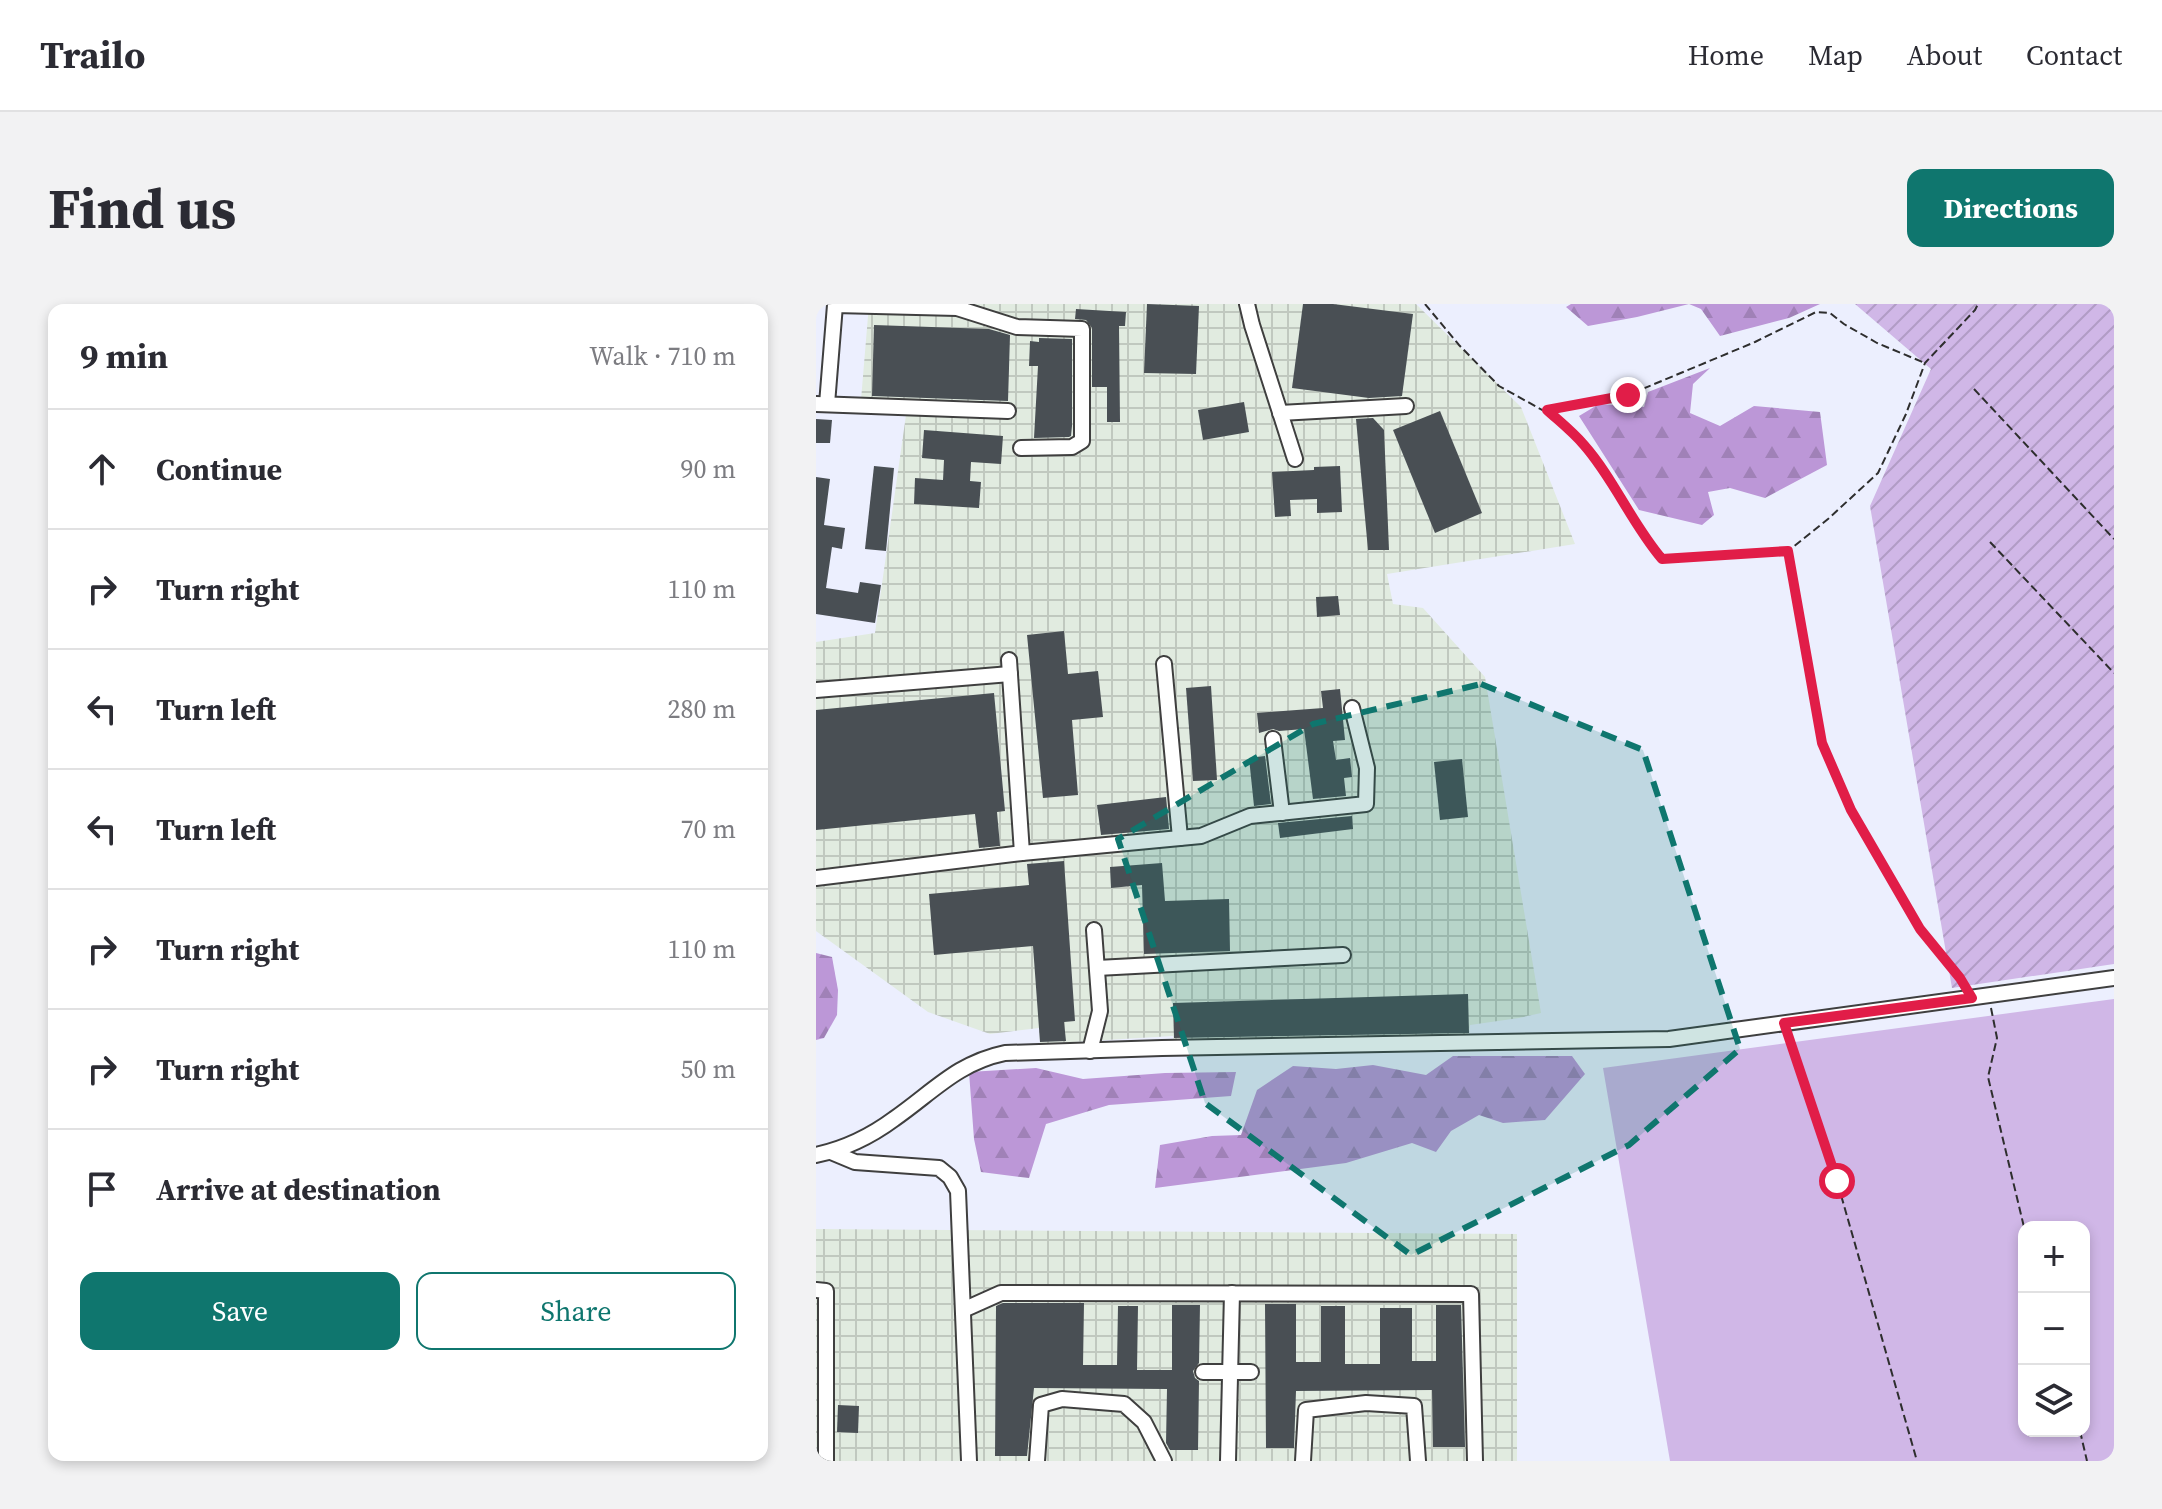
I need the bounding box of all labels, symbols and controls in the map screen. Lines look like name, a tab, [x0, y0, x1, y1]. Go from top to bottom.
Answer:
text: Trailo	[40, 29, 145, 81]
text: Home	[1688, 36, 1764, 74]
text: Map	[1808, 36, 1863, 74]
text: About	[1907, 36, 1982, 74]
text: Contact	[2026, 36, 2122, 74]
button: Directions	[1907, 169, 2114, 247]
text: Find us	[48, 170, 236, 247]
text: 9 min	[80, 333, 168, 379]
text: Walk · 710 m	[589, 338, 736, 374]
route end	[1610, 377, 1646, 413]
icon: ahead	[80, 447, 124, 491]
text: Continue	[156, 449, 282, 490]
text: 90 m	[681, 451, 736, 487]
icon: right	[80, 567, 124, 611]
text: Turn right	[156, 569, 299, 610]
text: 110 m	[668, 571, 736, 607]
icon: left	[80, 687, 124, 731]
text: Turn left	[156, 689, 276, 730]
text: 280 m	[668, 691, 736, 727]
icon: left	[80, 807, 124, 851]
text: Turn left	[156, 809, 276, 850]
text: 70 m	[681, 811, 736, 847]
icon: right	[80, 927, 124, 971]
text: Turn right	[156, 929, 299, 970]
text: 110 m	[668, 931, 736, 967]
icon: right	[80, 1047, 124, 1091]
text: Turn right	[156, 1049, 299, 1090]
text: 50 m	[681, 1051, 736, 1087]
route start	[1819, 1163, 1855, 1199]
icon: arrive	[80, 1167, 124, 1211]
text: Arrive at destination	[156, 1169, 441, 1210]
map controls	[2018, 1221, 2090, 1437]
button: +	[2018, 1221, 2090, 1293]
button: Save	[80, 1272, 400, 1350]
button: Share	[416, 1272, 736, 1350]
button: −	[2018, 1293, 2090, 1365]
button: layers	[2018, 1365, 2090, 1437]

